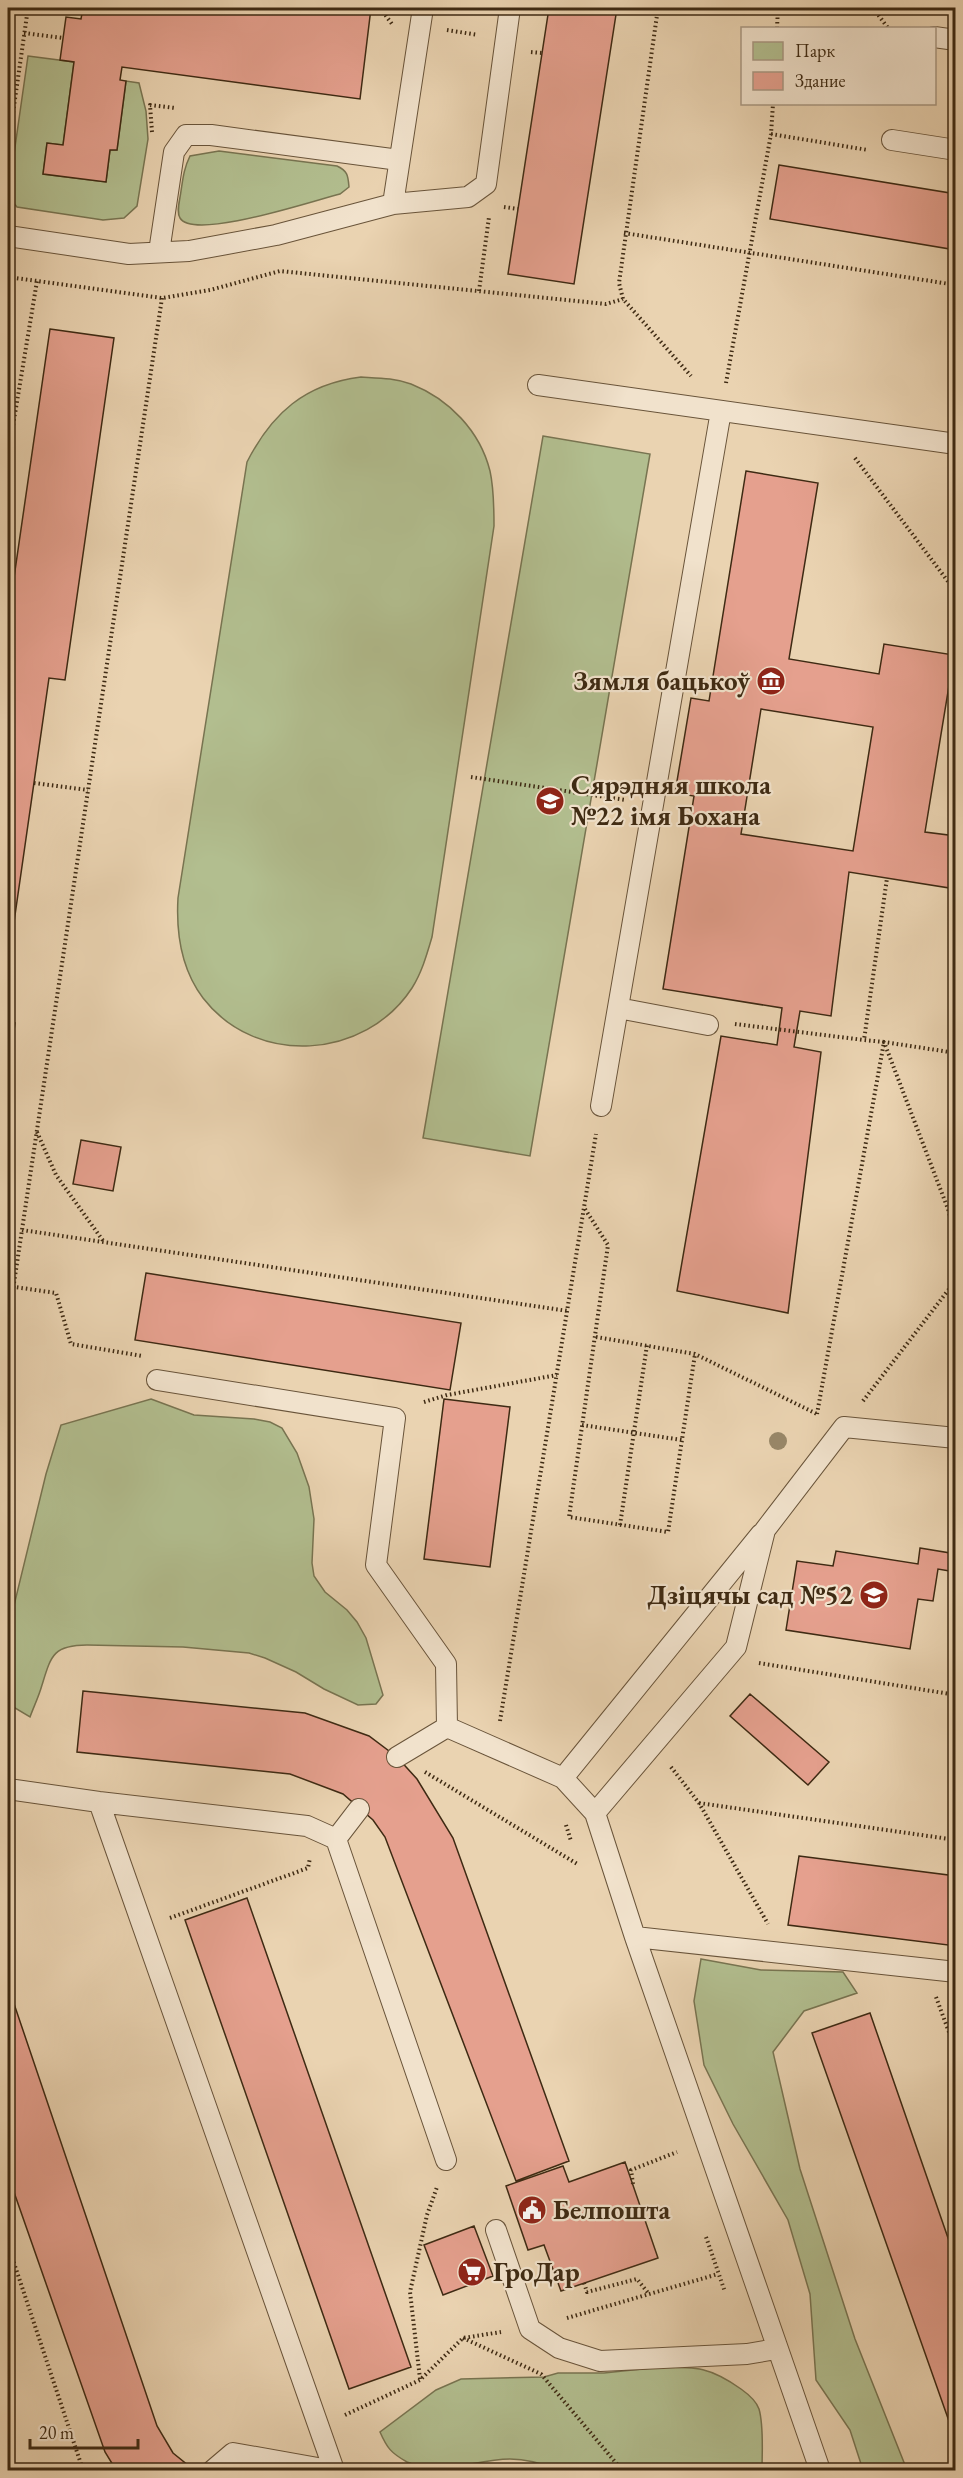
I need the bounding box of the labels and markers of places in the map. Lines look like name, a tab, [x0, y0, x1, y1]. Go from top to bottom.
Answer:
place label: Зямля бацькоў	[573, 663, 751, 698]
museum icon: Зямля бацькоў	[755, 665, 787, 697]
place label: Сярэдняя школа №22 імя Бохана	[571, 767, 771, 833]
school or university icon: Сярэдняя школа №22 імя Бохана	[534, 785, 566, 817]
place label: Дзіцячы сад №52	[647, 1577, 853, 1612]
school or university icon: Дзіцячы сад №52	[858, 1579, 890, 1611]
place label: Белпошта	[553, 2192, 670, 2227]
public building icon: Белпошта	[516, 2194, 548, 2226]
place label: ГроДар	[493, 2254, 580, 2289]
supermarket icon: ГроДар	[456, 2256, 488, 2288]

